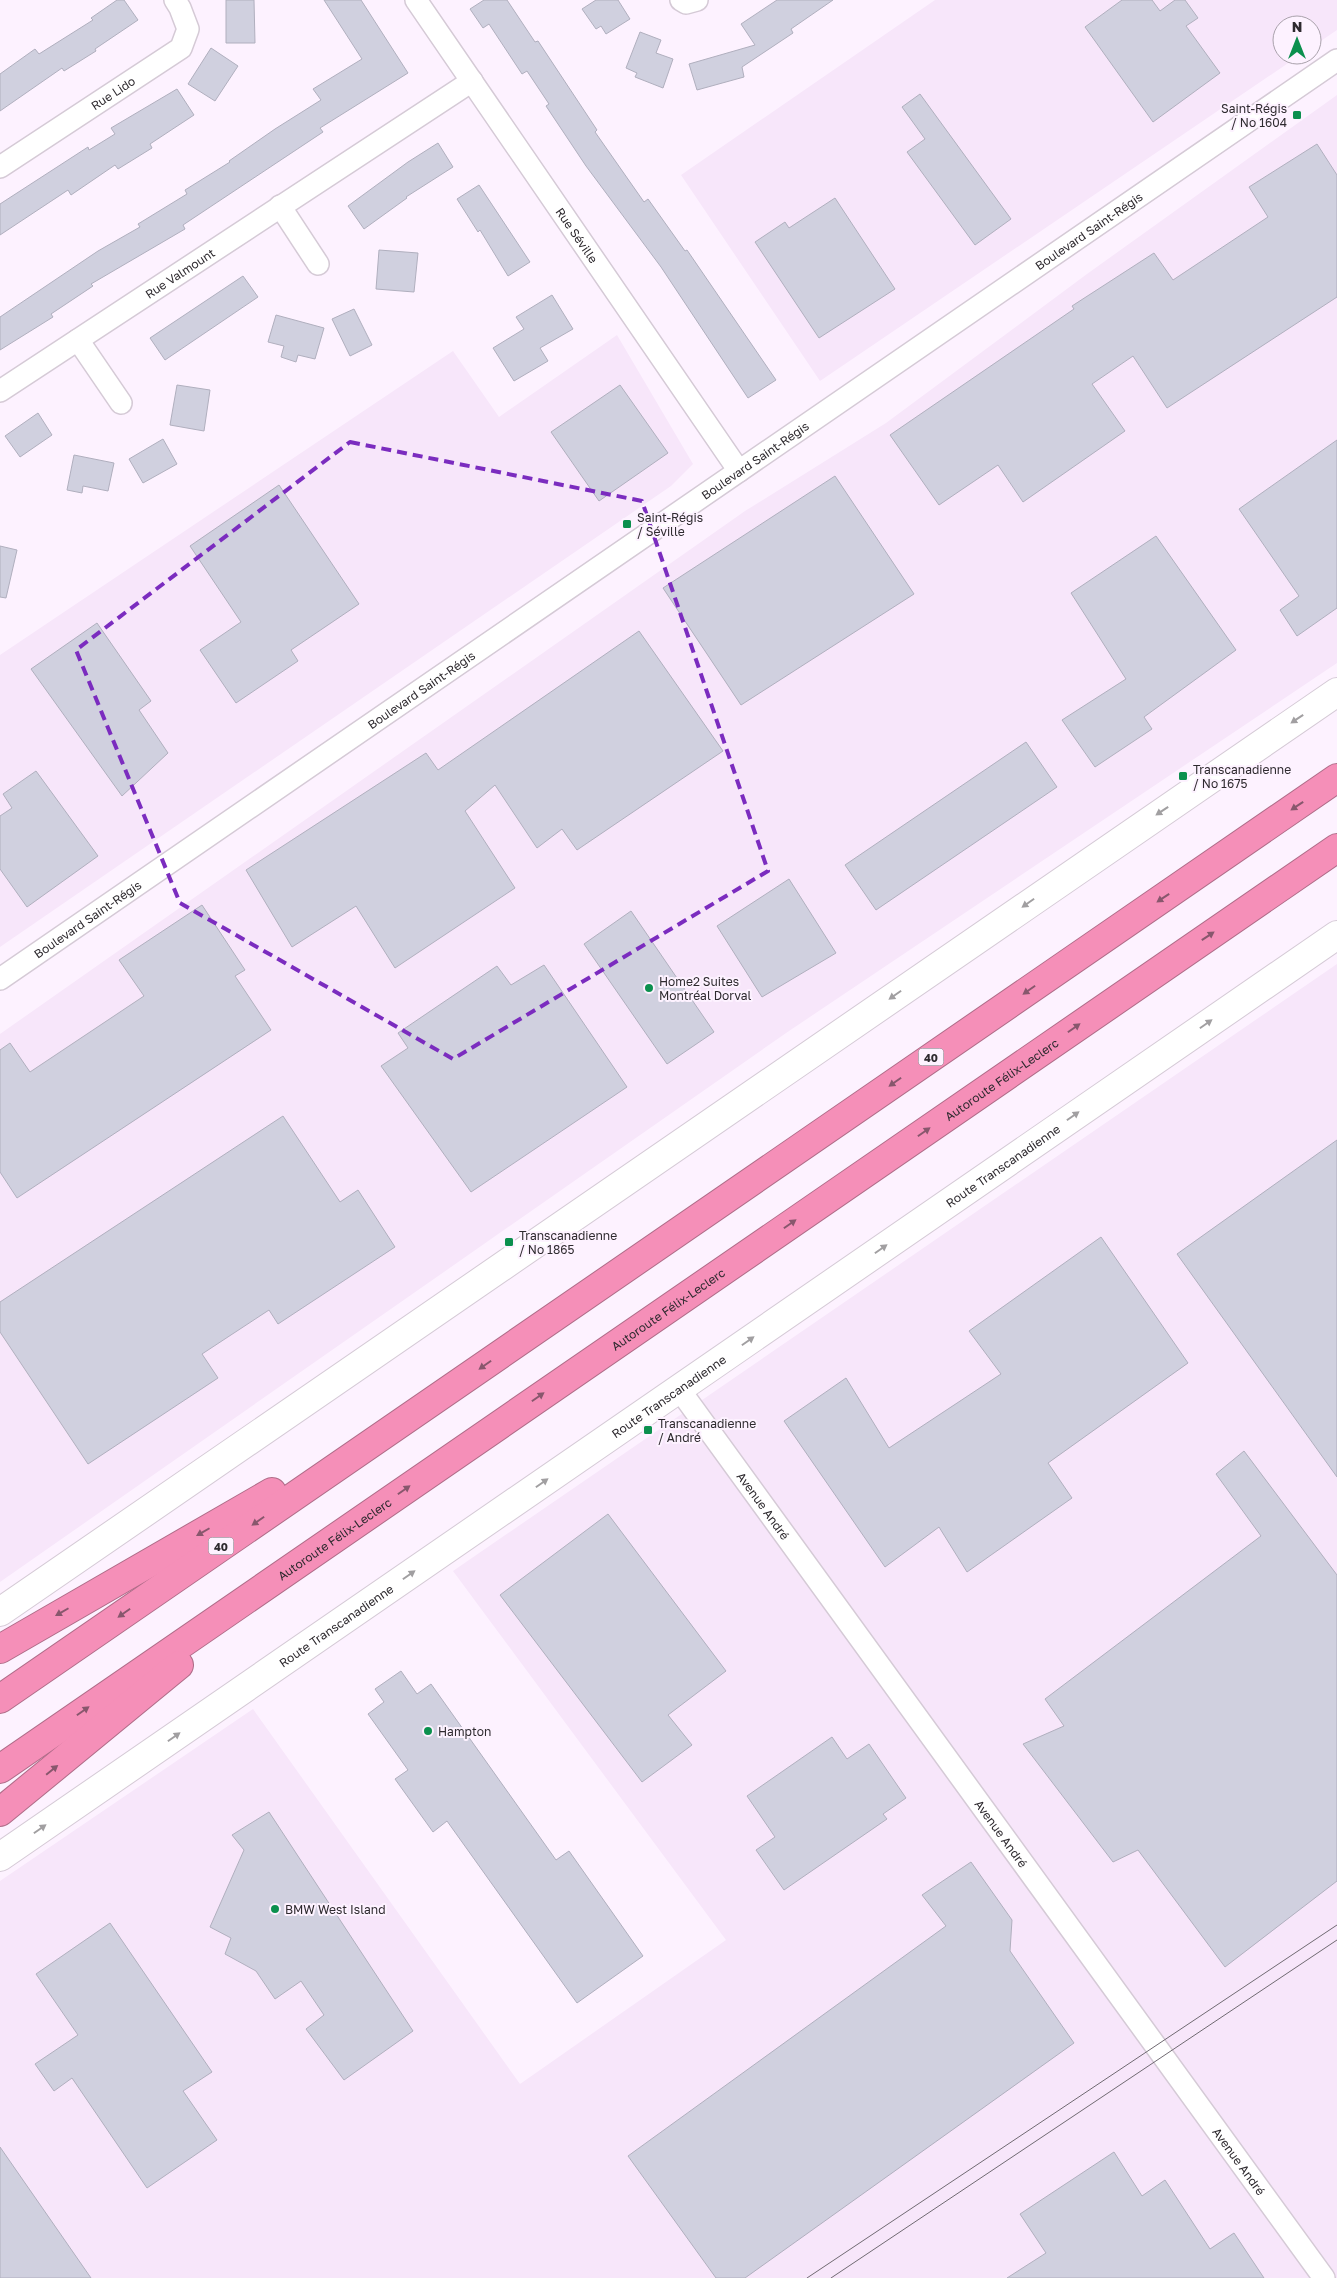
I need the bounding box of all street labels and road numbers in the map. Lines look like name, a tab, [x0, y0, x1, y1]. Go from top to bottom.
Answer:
street label: Rue Lido	[88, 73, 138, 113]
street label: Boulevard Saint-Régis	[1032, 189, 1145, 273]
street label: Rue Séville	[553, 204, 602, 266]
street label: Rue Valmount	[142, 245, 218, 301]
street label: Boulevard Saint-Régis	[698, 418, 812, 502]
street label: Boulevard Saint-Régis	[364, 647, 478, 732]
street label: Boulevard Saint-Régis	[31, 877, 144, 961]
street label: Autoroute Félix-Leclerc	[942, 1035, 1062, 1124]
road number: 40	[918, 1048, 944, 1066]
street label: Route Transcanadienne	[943, 1121, 1063, 1210]
street label: Autoroute Félix-Leclerc	[608, 1264, 728, 1353]
street label: Route Transcanadienne	[608, 1351, 729, 1441]
street label: Avenue André	[734, 1469, 793, 1542]
street label: Autoroute Félix-Leclerc	[275, 1494, 394, 1583]
road number: 40	[208, 1538, 234, 1554]
street label: Route Transcanadienne	[276, 1581, 396, 1670]
street label: Avenue André	[972, 1797, 1031, 1870]
street label: Avenue André	[1210, 2124, 1269, 2198]

